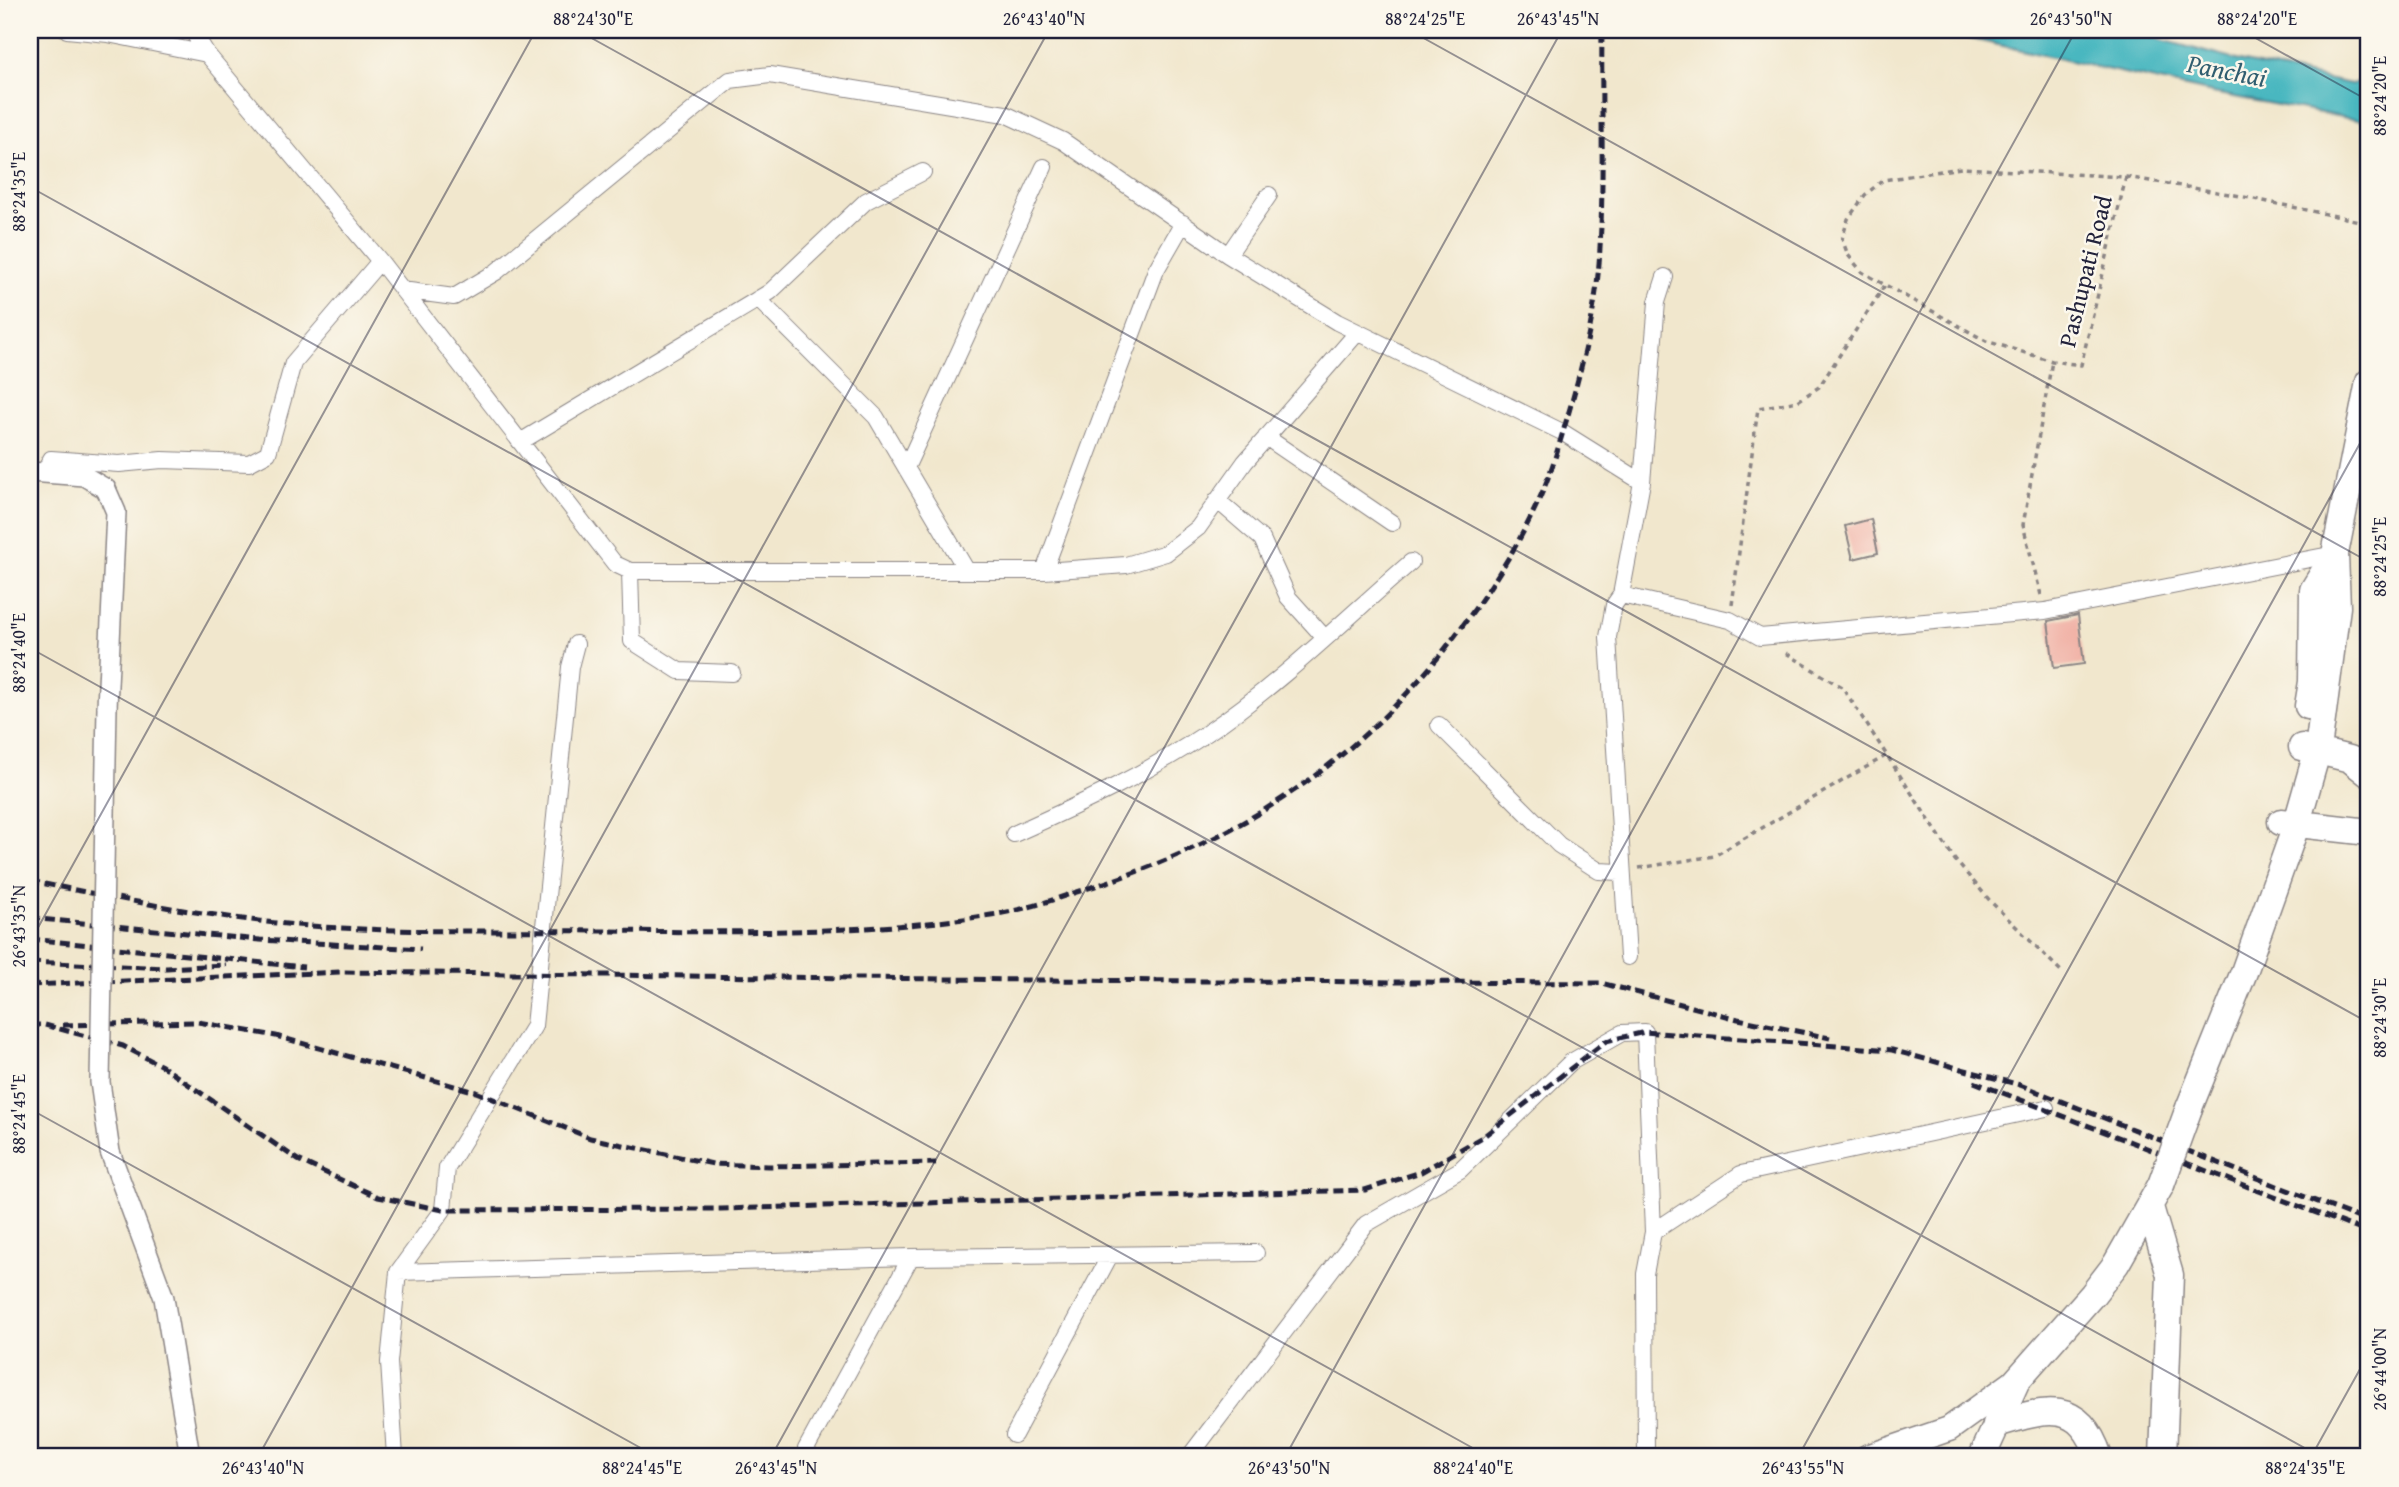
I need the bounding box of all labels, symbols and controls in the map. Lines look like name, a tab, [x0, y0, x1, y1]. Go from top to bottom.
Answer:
text: 88°24'30"E	[553, 5, 633, 32]
text: 26°43'40"N	[1003, 5, 1086, 32]
text: 88°24'25"E	[1385, 5, 1465, 32]
text: 26°43'45"N	[1517, 5, 1600, 32]
text: 26°43'50"N	[2030, 5, 2113, 32]
text: 88°24'20"E	[2217, 5, 2297, 32]
water label: Panchai	[2183, 43, 2270, 97]
text: 88°24'20"E	[2366, 56, 2393, 136]
text: 88°24'35"E	[5, 152, 32, 232]
street label: Pashupati Road	[2049, 191, 2121, 351]
text: 88°24'25"E	[2366, 517, 2393, 597]
text: 88°24'40"E	[5, 613, 32, 693]
text: 26°43'35"N	[5, 884, 32, 967]
text: 88°24'30"E	[2366, 978, 2393, 1058]
text: 88°24'45"E	[5, 1074, 32, 1154]
text: 26°44'00"N	[2366, 1327, 2393, 1410]
text: 26°43'40"N	[222, 1454, 305, 1481]
text: 88°24'45"E	[602, 1454, 682, 1481]
text: 26°43'45"N	[735, 1454, 818, 1481]
text: 26°43'50"N	[1248, 1454, 1331, 1481]
text: 88°24'40"E	[1433, 1454, 1513, 1481]
text: 26°43'55"N	[1762, 1454, 1845, 1481]
text: 88°24'35"E	[2265, 1454, 2345, 1481]

